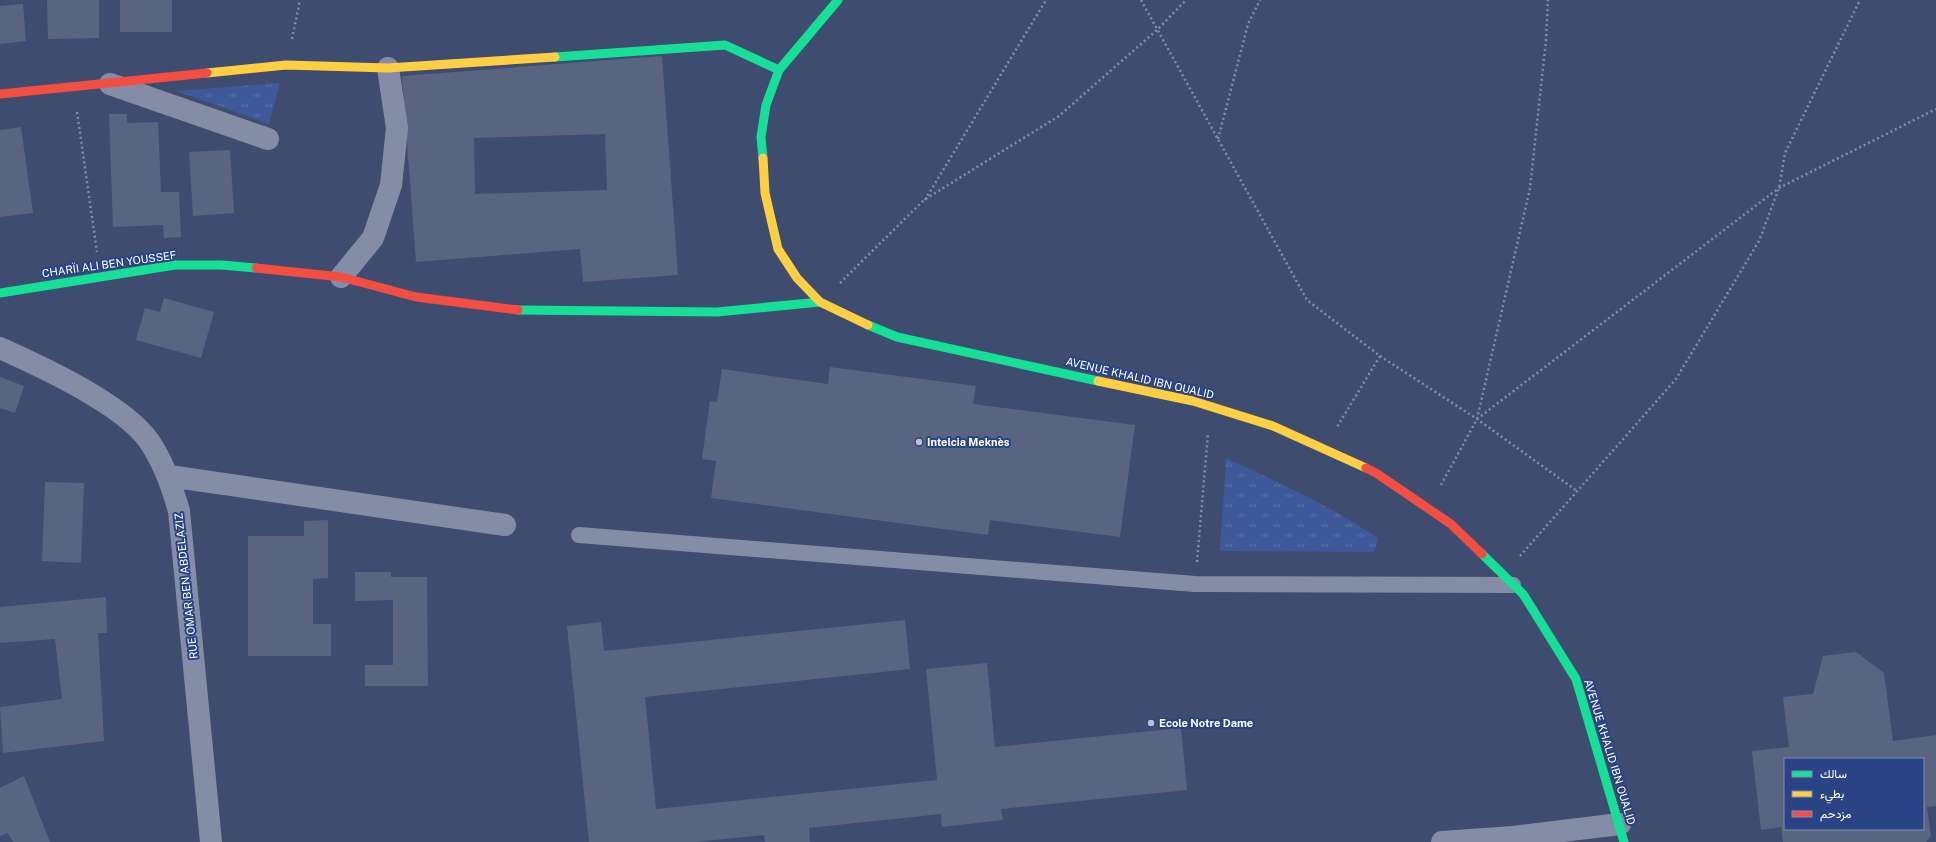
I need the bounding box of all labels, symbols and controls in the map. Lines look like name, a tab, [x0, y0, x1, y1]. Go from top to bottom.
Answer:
street label: CHARÏI ALI BEN YOUSSEF	[41, 248, 177, 279]
street label: AVENUE KHALID IBN OUALID	[1065, 355, 1215, 401]
place label: Intelcia Meknès	[927, 436, 1010, 448]
marker: Intelcia Meknès	[914, 437, 924, 447]
street label: RUE OMAR BEN ABDELAZIZ	[172, 512, 200, 660]
street label: AVENUE KHALID IBN OUALID	[1582, 678, 1638, 827]
place label: Ecole Notre Dame	[1159, 717, 1253, 729]
marker: Ecole Notre Dame	[1146, 718, 1156, 728]
legend	[1784, 758, 1924, 830]
text: سالك	[1820, 767, 1847, 781]
text: بطيء	[1820, 787, 1844, 804]
text: مزدحم	[1820, 807, 1851, 822]

